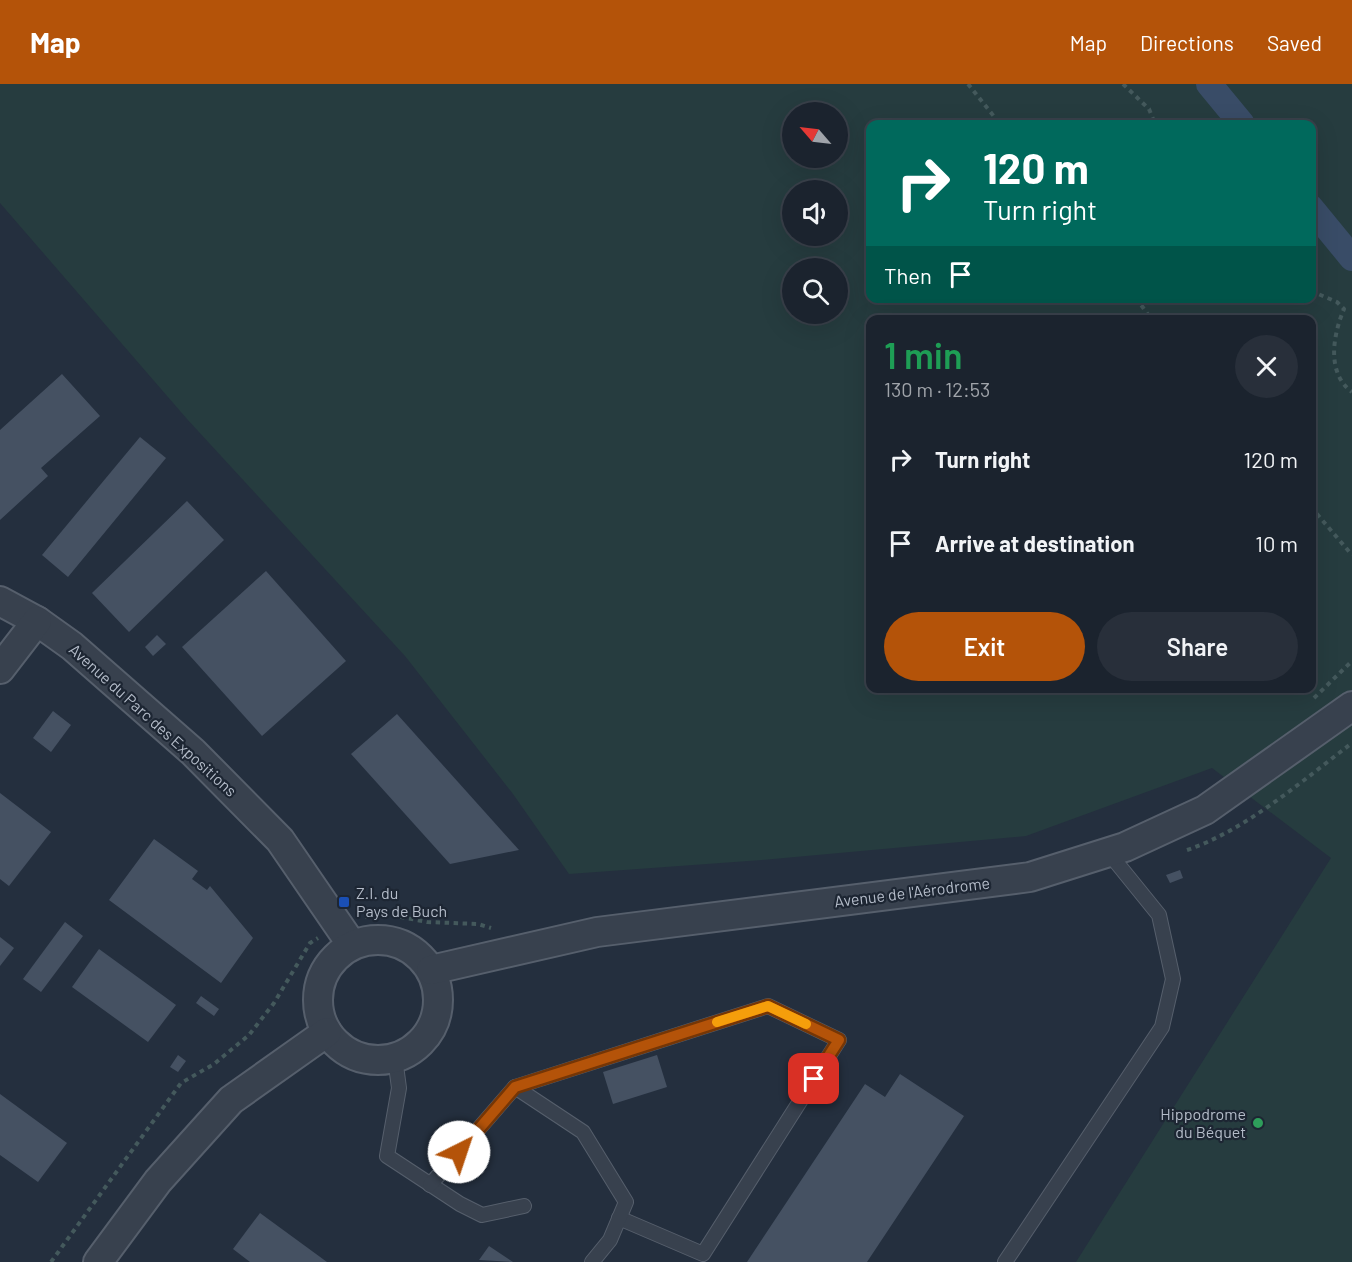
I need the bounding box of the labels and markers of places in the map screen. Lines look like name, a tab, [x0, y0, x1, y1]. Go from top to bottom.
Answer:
place label: Z.I. du Pays de Buch	[356, 883, 447, 920]
marker: Z.I. du Pays de Buch	[337, 895, 351, 909]
pin	[788, 1053, 839, 1104]
place label: Hippodrome du Béquet	[1160, 1104, 1246, 1141]
marker: Hippodrome du Béquet	[1251, 1116, 1265, 1130]

